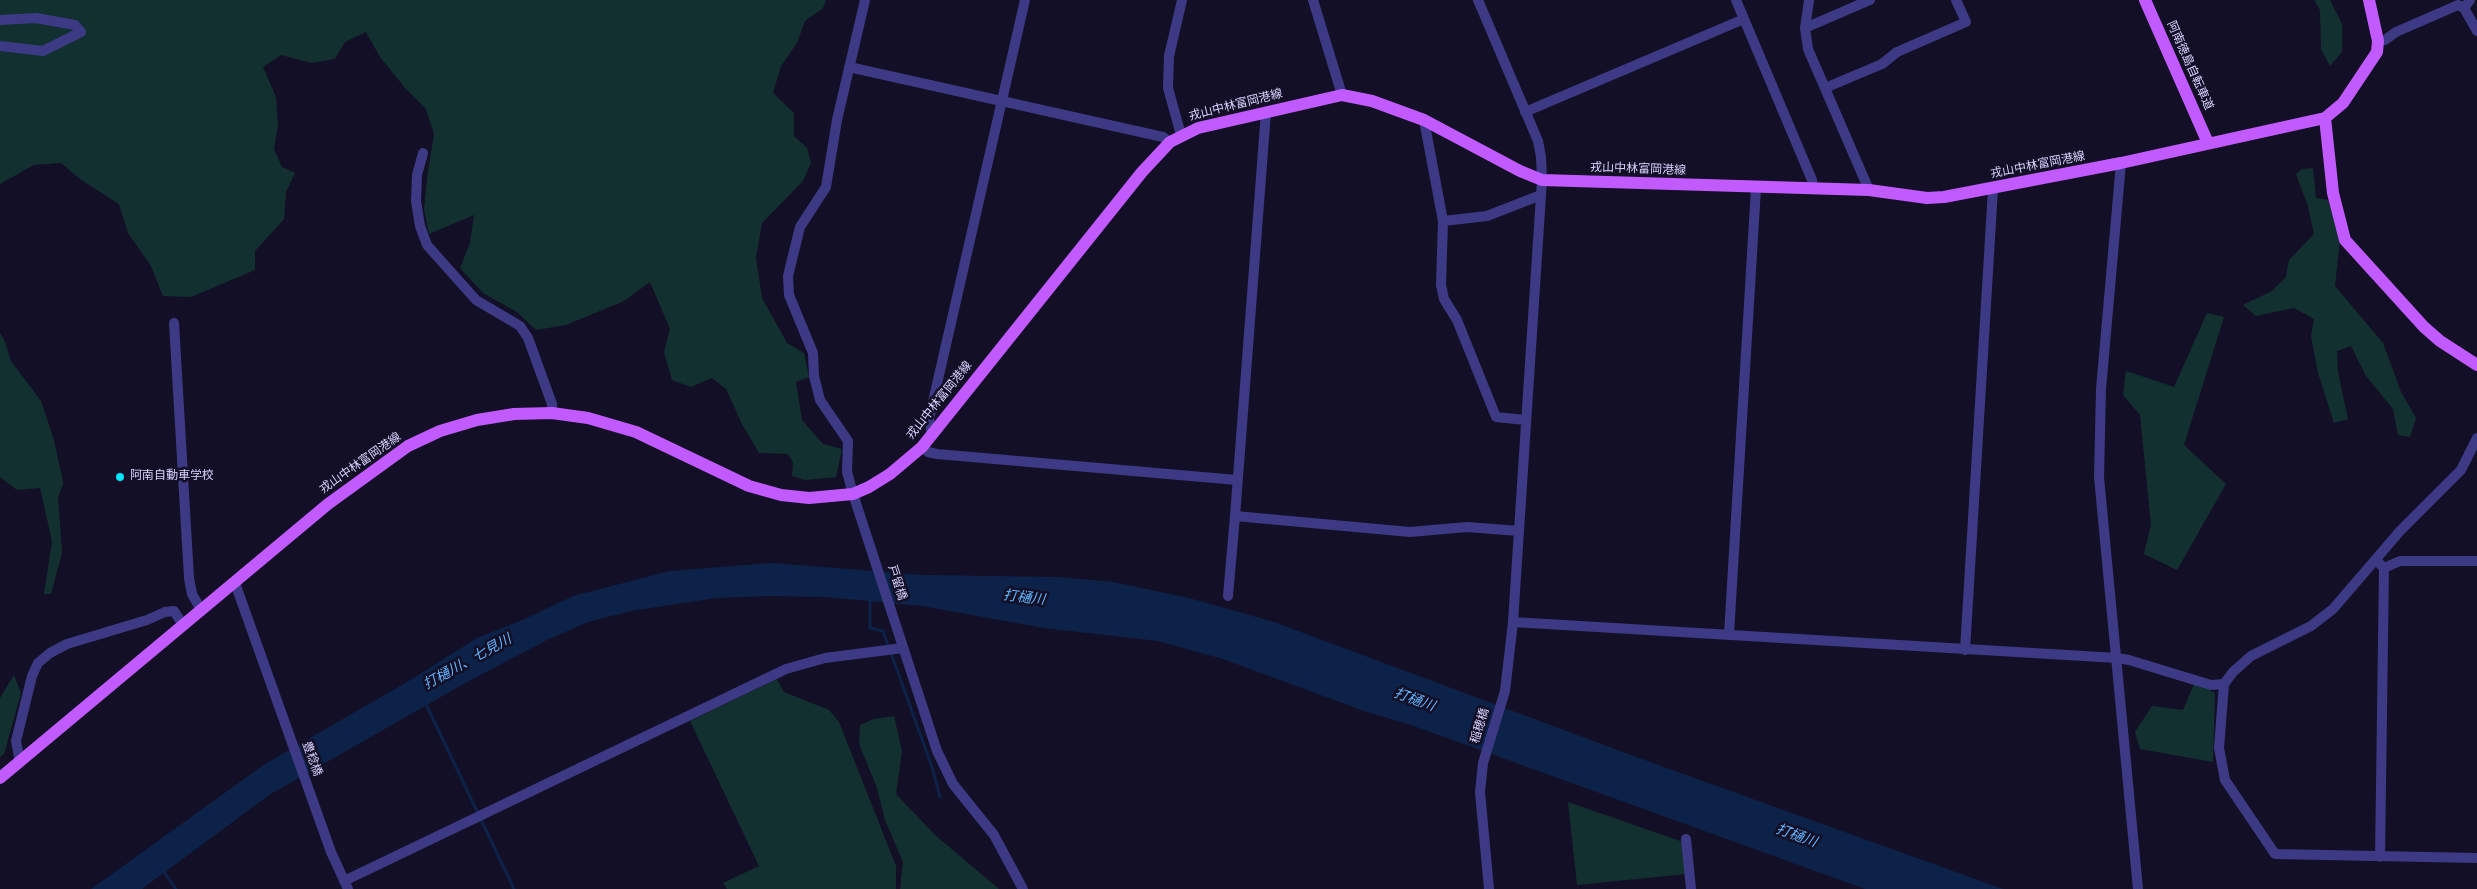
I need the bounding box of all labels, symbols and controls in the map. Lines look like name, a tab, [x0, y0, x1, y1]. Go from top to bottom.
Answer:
street label: 阿南徳島自転車道	[2163, 19, 2215, 113]
street label: 戎山中林富岡港線	[1188, 87, 1284, 125]
street label: 戎山中林富岡港線	[1990, 150, 2086, 182]
street label: 戎山中林富岡港線	[1590, 161, 1686, 179]
street label: 戎山中林富岡港線	[904, 359, 976, 443]
street label: 戎山中林富岡港線	[318, 431, 404, 497]
place label: 阿南自動車学校	[130, 470, 214, 484]
marker: 阿南自動車学校	[114, 471, 126, 483]
street label: 戸留橋	[884, 564, 908, 602]
water label: 打樋川	[1002, 588, 1046, 610]
water label: 打樋川、七見川	[421, 632, 515, 694]
water label: 打樋川	[1391, 686, 1437, 716]
street label: 稲穂橋	[1469, 707, 1493, 745]
street label: 豊稔橋	[298, 740, 324, 778]
water label: 打樋川	[1773, 822, 1819, 852]

